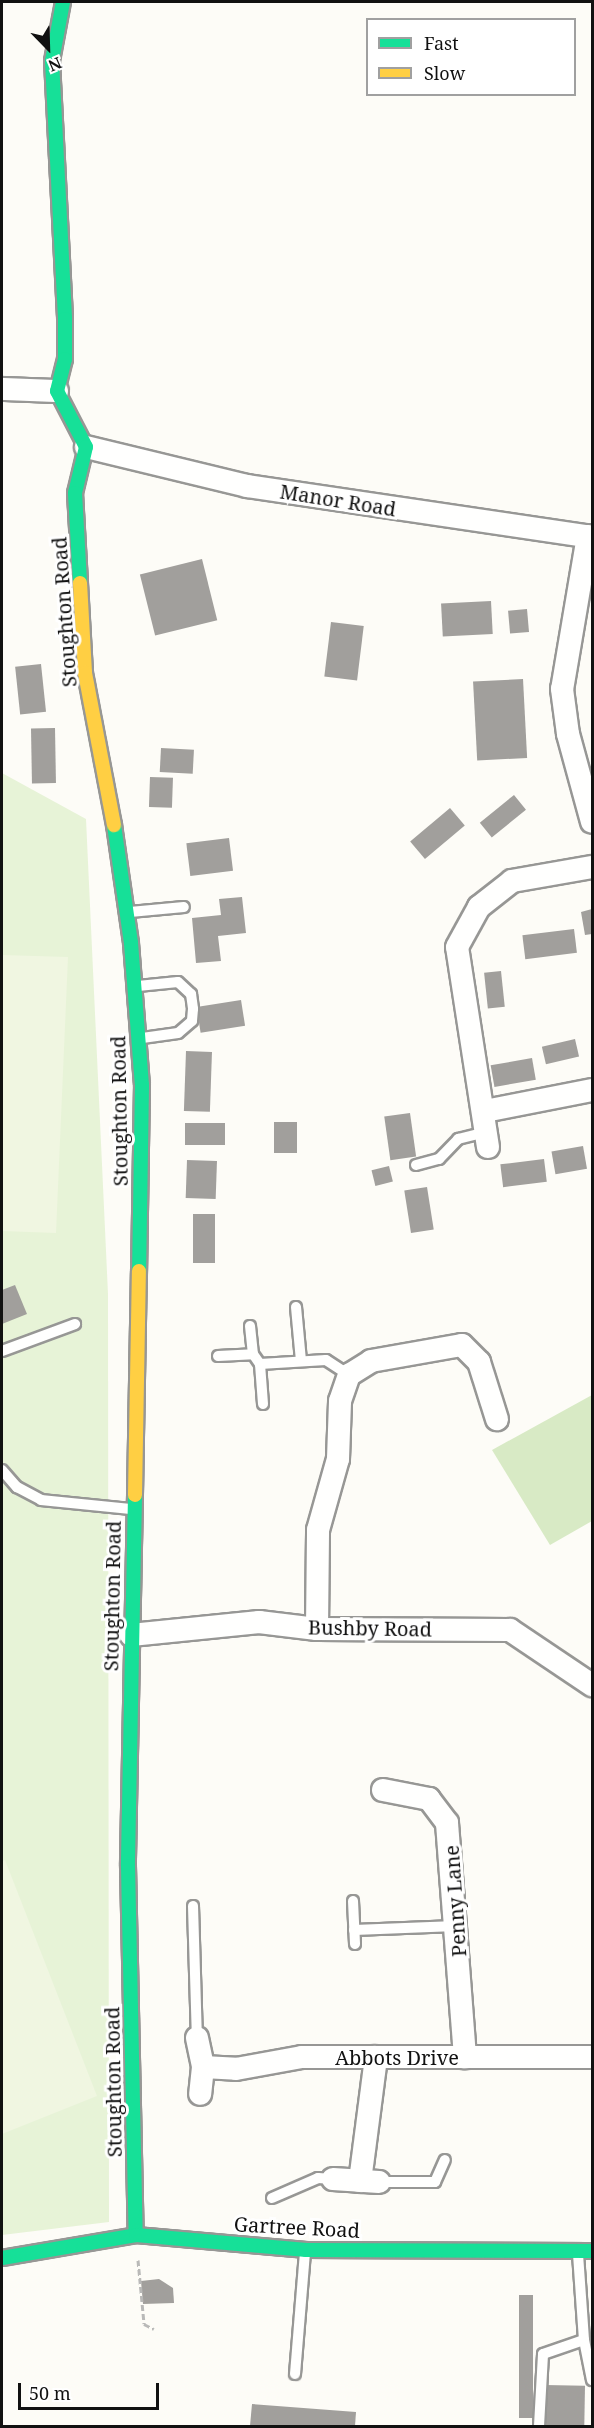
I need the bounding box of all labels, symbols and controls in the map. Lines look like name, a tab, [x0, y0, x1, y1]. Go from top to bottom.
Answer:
north arrow	[18, 18, 78, 78]
legend	[366, 18, 576, 96]
text: Fast	[424, 31, 459, 55]
text: N	[45, 52, 65, 77]
text: Slow	[424, 61, 465, 85]
street label: Manor Road	[278, 479, 398, 521]
street label: Stoughton Road	[47, 536, 81, 688]
street label: Stoughton Road	[106, 1036, 132, 1186]
street label: Stoughton Road	[99, 1521, 125, 1671]
street label: Bushby Road	[308, 1615, 432, 1641]
street label: Penny Lane	[439, 1844, 471, 1958]
street label: Stoughton Road	[100, 2007, 126, 2157]
street label: Abbots Drive	[335, 2045, 459, 2069]
street label: Gartree Road	[233, 2212, 361, 2242]
scale bar	[21, 2371, 162, 2409]
text: 50 m	[29, 2381, 71, 2405]

